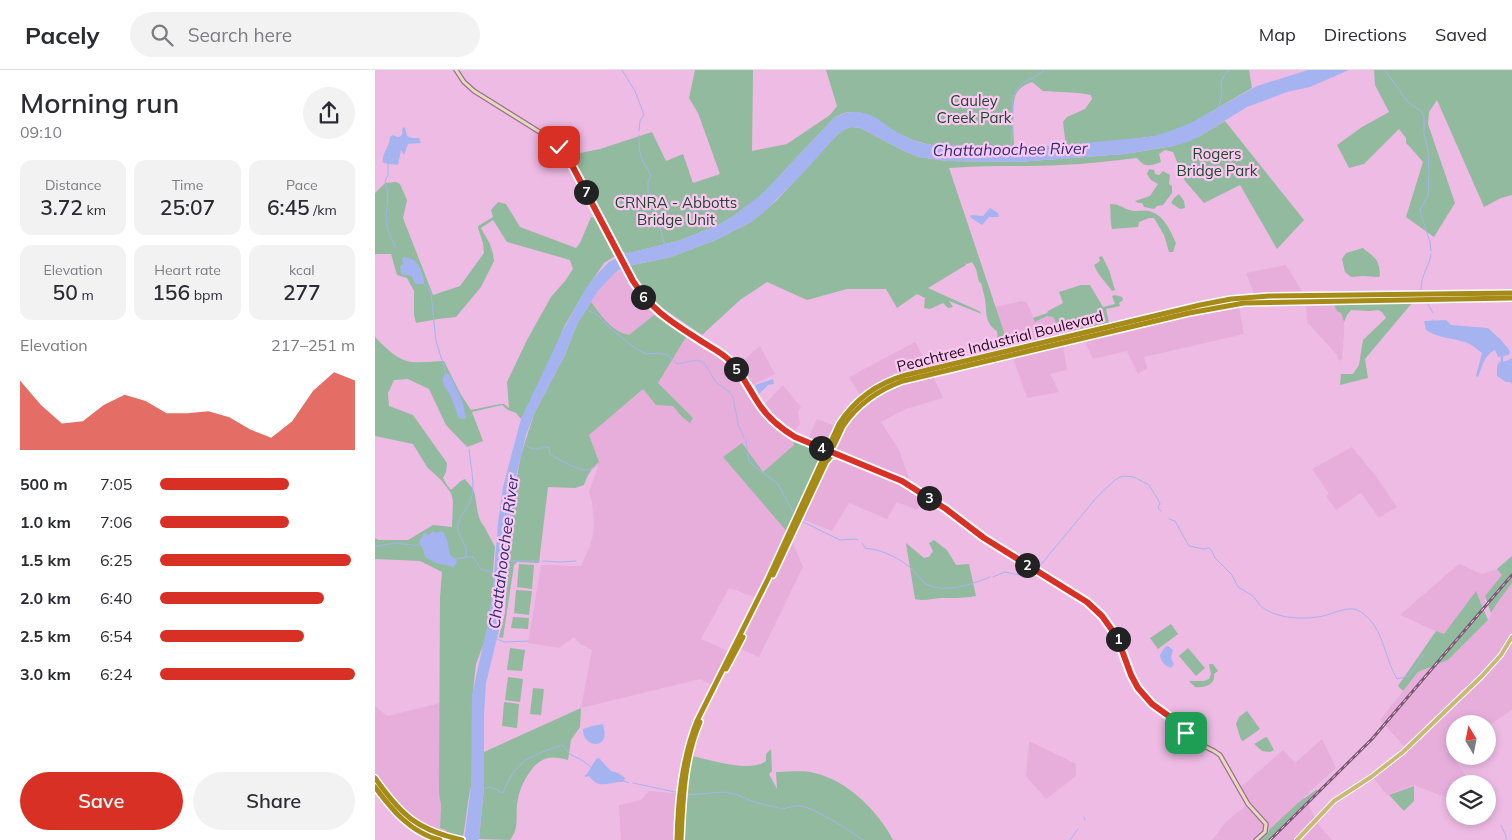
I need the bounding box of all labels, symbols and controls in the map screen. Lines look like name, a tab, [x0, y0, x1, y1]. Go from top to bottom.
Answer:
search box	[130, 12, 480, 57]
text: Pacely	[25, 20, 100, 50]
icon: search	[148, 21, 176, 49]
text: Search here	[188, 23, 292, 47]
text: Map	[1259, 23, 1296, 46]
text: Directions	[1324, 23, 1407, 46]
text: Saved	[1435, 23, 1487, 46]
text: Morning run	[20, 85, 179, 120]
button: share	[303, 87, 355, 139]
park label: Cauley Creek Park	[936, 91, 1012, 127]
text: 09:10	[20, 122, 62, 142]
pin	[538, 126, 580, 168]
icon: check	[545, 133, 573, 161]
water label: Chattahoochee River	[932, 138, 1089, 160]
park label: Rogers Bridge Park	[1177, 144, 1258, 180]
text: Distance	[45, 176, 101, 194]
text: Time	[172, 176, 203, 194]
text: Pace	[286, 176, 318, 194]
pin: 7	[573, 180, 599, 204]
text: 7	[582, 183, 591, 201]
park label: CRNRA - Abbotts Bridge Unit	[615, 193, 737, 229]
text: 3.72	[40, 194, 83, 220]
text: 25:07	[160, 194, 215, 220]
text: 6:45	[267, 194, 310, 220]
text: km	[83, 201, 106, 219]
text: /km	[310, 201, 337, 219]
text: Elevation	[44, 261, 103, 279]
text: Heart rate	[154, 261, 221, 279]
text: kcal	[289, 261, 315, 279]
text: 50	[53, 279, 78, 305]
text: 156	[152, 279, 190, 305]
text: 277	[283, 279, 321, 305]
pin: 6	[631, 284, 655, 310]
text: m	[78, 286, 94, 304]
text: bpm	[190, 286, 223, 304]
text: 6	[639, 288, 648, 306]
street label: Peachtree Industrial Boulevard	[895, 306, 1105, 376]
text: Elevation	[20, 335, 88, 355]
text: 217–251 m	[271, 335, 355, 355]
pin: 5	[723, 356, 749, 382]
text: 5	[732, 360, 741, 378]
pin: 4	[809, 436, 833, 460]
text: 4	[817, 439, 826, 457]
water label: Chattahoochee River	[484, 473, 523, 630]
text: 500 m	[20, 474, 68, 494]
text: 7:05	[100, 474, 132, 494]
pin: 3	[917, 486, 941, 510]
text: 3	[925, 489, 934, 507]
text: 1.0 km	[20, 512, 71, 532]
text: 7:06	[100, 512, 132, 532]
text: 1.5 km	[20, 550, 71, 570]
text: 6:25	[100, 550, 132, 570]
pin: 2	[1015, 552, 1039, 578]
text: 2	[1023, 556, 1032, 574]
text: 2.0 km	[20, 588, 71, 608]
text: 6:40	[100, 588, 132, 608]
text: 2.5 km	[20, 626, 71, 646]
text: 6:54	[100, 626, 132, 646]
pin: 1	[1105, 626, 1131, 652]
text: 1	[1114, 630, 1123, 648]
text: 3.0 km	[20, 664, 71, 684]
text: 6:24	[100, 664, 132, 684]
pin	[1165, 712, 1207, 754]
north arrow	[1446, 715, 1496, 765]
map controls	[1446, 715, 1496, 825]
icon: arrive	[1172, 719, 1200, 747]
button: Save	[20, 772, 183, 830]
button: Share	[193, 772, 355, 830]
button: layers	[1446, 775, 1496, 825]

